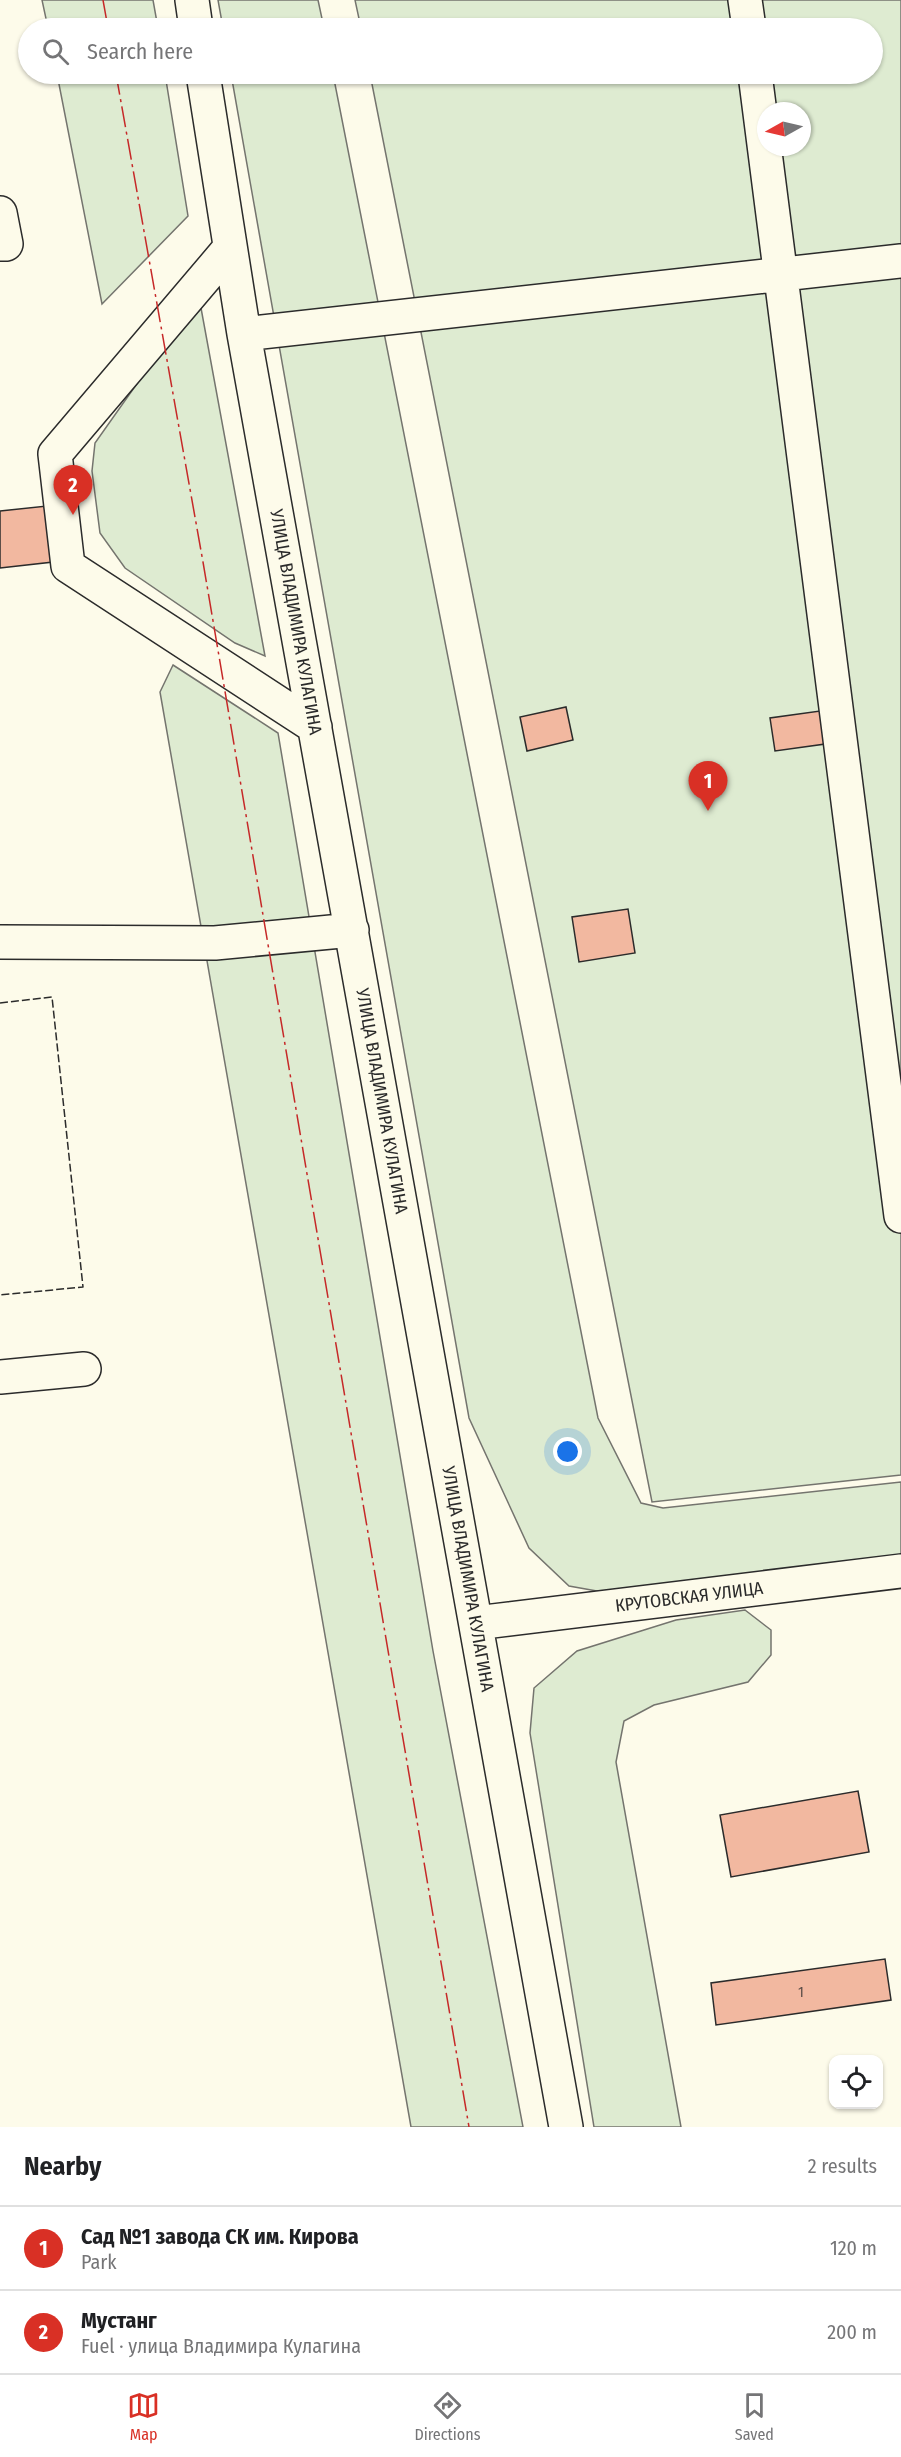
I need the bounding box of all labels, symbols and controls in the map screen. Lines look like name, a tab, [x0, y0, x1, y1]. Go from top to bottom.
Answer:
search box	[18, 18, 883, 84]
icon: search	[39, 35, 72, 68]
text: Search here	[87, 38, 193, 65]
north arrow	[757, 102, 811, 156]
pin: 2	[54, 466, 92, 515]
street label: УЛИЦА ВЛАДИМИРА КУЛАГИНА	[265, 507, 327, 737]
pin: 1	[688, 762, 728, 811]
street label: УЛИЦА ВЛАДИМИРА КУЛАГИНА	[351, 986, 413, 1216]
your location	[553, 1437, 582, 1466]
street label: УЛИЦА ВЛАДИМИРА КУЛАГИНА	[437, 1464, 499, 1694]
street label: КРУТОВСКАЯ УЛИЦА	[614, 1577, 765, 1617]
house number: 1	[798, 1983, 804, 2001]
map controls	[829, 2055, 883, 2109]
button: locate	[829, 2055, 883, 2109]
text: Nearby	[24, 2151, 101, 2182]
text: 2 results	[808, 2154, 877, 2178]
text: Сад №1 завода СК им. Кирова	[81, 2223, 359, 2250]
text: 1	[39, 2236, 48, 2260]
text: 120 m	[830, 2236, 877, 2260]
text: Park	[81, 2250, 117, 2274]
text: Мустанг	[81, 2307, 157, 2334]
text: 2	[39, 2320, 48, 2344]
text: 200 m	[827, 2320, 877, 2344]
text: Fuel · улица Владимира Кулагина	[81, 2334, 361, 2358]
tab: Map	[127, 2389, 160, 2444]
tab: Directions	[414, 2389, 481, 2444]
tab: Saved	[735, 2389, 774, 2444]

